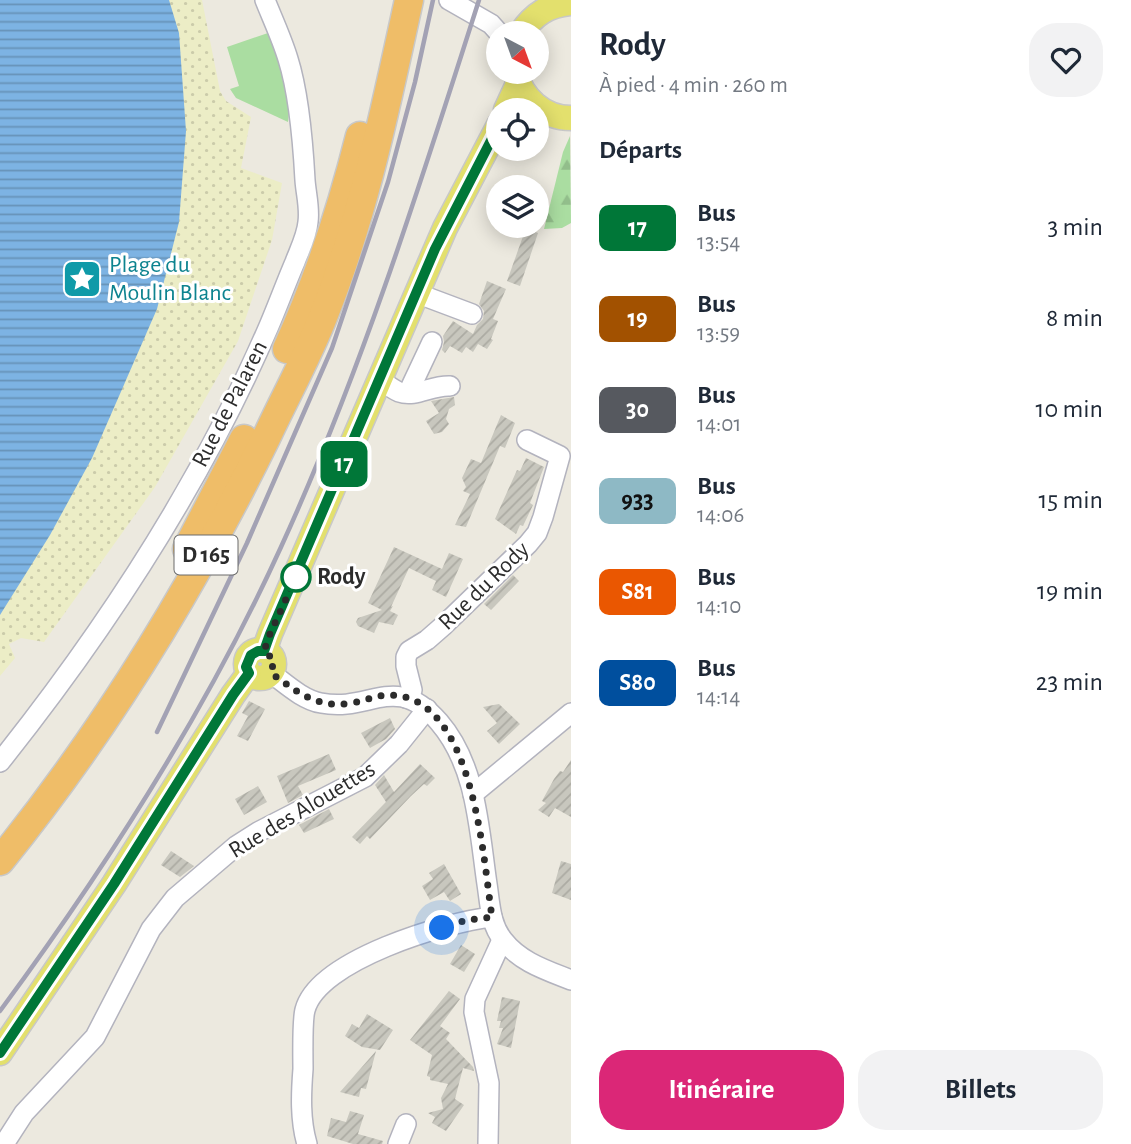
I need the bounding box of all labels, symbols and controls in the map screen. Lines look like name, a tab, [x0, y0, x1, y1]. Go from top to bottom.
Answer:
north arrow	[486, 21, 550, 84]
map controls	[486, 21, 549, 238]
button: heart	[1029, 23, 1103, 97]
text: Rody	[599, 29, 666, 62]
text: À pied · 4 min · 260 m	[599, 74, 788, 97]
button: locate	[486, 98, 549, 161]
text: Départs	[599, 137, 682, 163]
button: layers	[486, 175, 549, 238]
text: Bus	[697, 200, 736, 226]
text: 3 min	[1047, 214, 1103, 240]
text: 17	[628, 216, 647, 240]
text: 13:54	[697, 231, 740, 254]
place label: Plage du Moulin Blanc	[109, 253, 231, 305]
place icon: Plage du Moulin Blanc	[61, 258, 103, 300]
text: Bus	[697, 291, 736, 317]
text: 8 min	[1046, 305, 1103, 331]
text: 19	[627, 307, 648, 331]
text: 13:59	[697, 322, 740, 345]
street label: Rue de Palaren	[188, 337, 272, 471]
text: Bus	[697, 382, 736, 408]
text: 10 min	[1036, 396, 1103, 422]
text: 30	[626, 398, 649, 422]
text: 14:01	[697, 413, 741, 436]
line badge: 17	[312, 441, 376, 487]
text: 17	[334, 452, 354, 476]
text: Bus	[697, 473, 736, 499]
text: 15 min	[1038, 487, 1103, 513]
text: 933	[621, 489, 654, 513]
text: 14:06	[697, 504, 744, 527]
road number: D 165	[174, 536, 238, 575]
street label: Rue du Rody	[434, 537, 534, 635]
marker: Rody	[281, 562, 311, 592]
text: Bus	[697, 564, 736, 590]
place label: Rody	[317, 565, 366, 589]
text: 19 min	[1037, 578, 1103, 604]
text: S81	[621, 580, 654, 604]
text: 14:10	[697, 595, 741, 618]
text: Bus	[697, 655, 736, 681]
text: 23 min	[1036, 669, 1103, 695]
text: S80	[619, 671, 656, 695]
text: 14:14	[697, 686, 740, 709]
street label: Rue des Alouettes	[225, 757, 379, 863]
your location	[424, 910, 459, 945]
button: Itinéraire	[599, 1050, 844, 1130]
button: Billets	[858, 1050, 1103, 1130]

